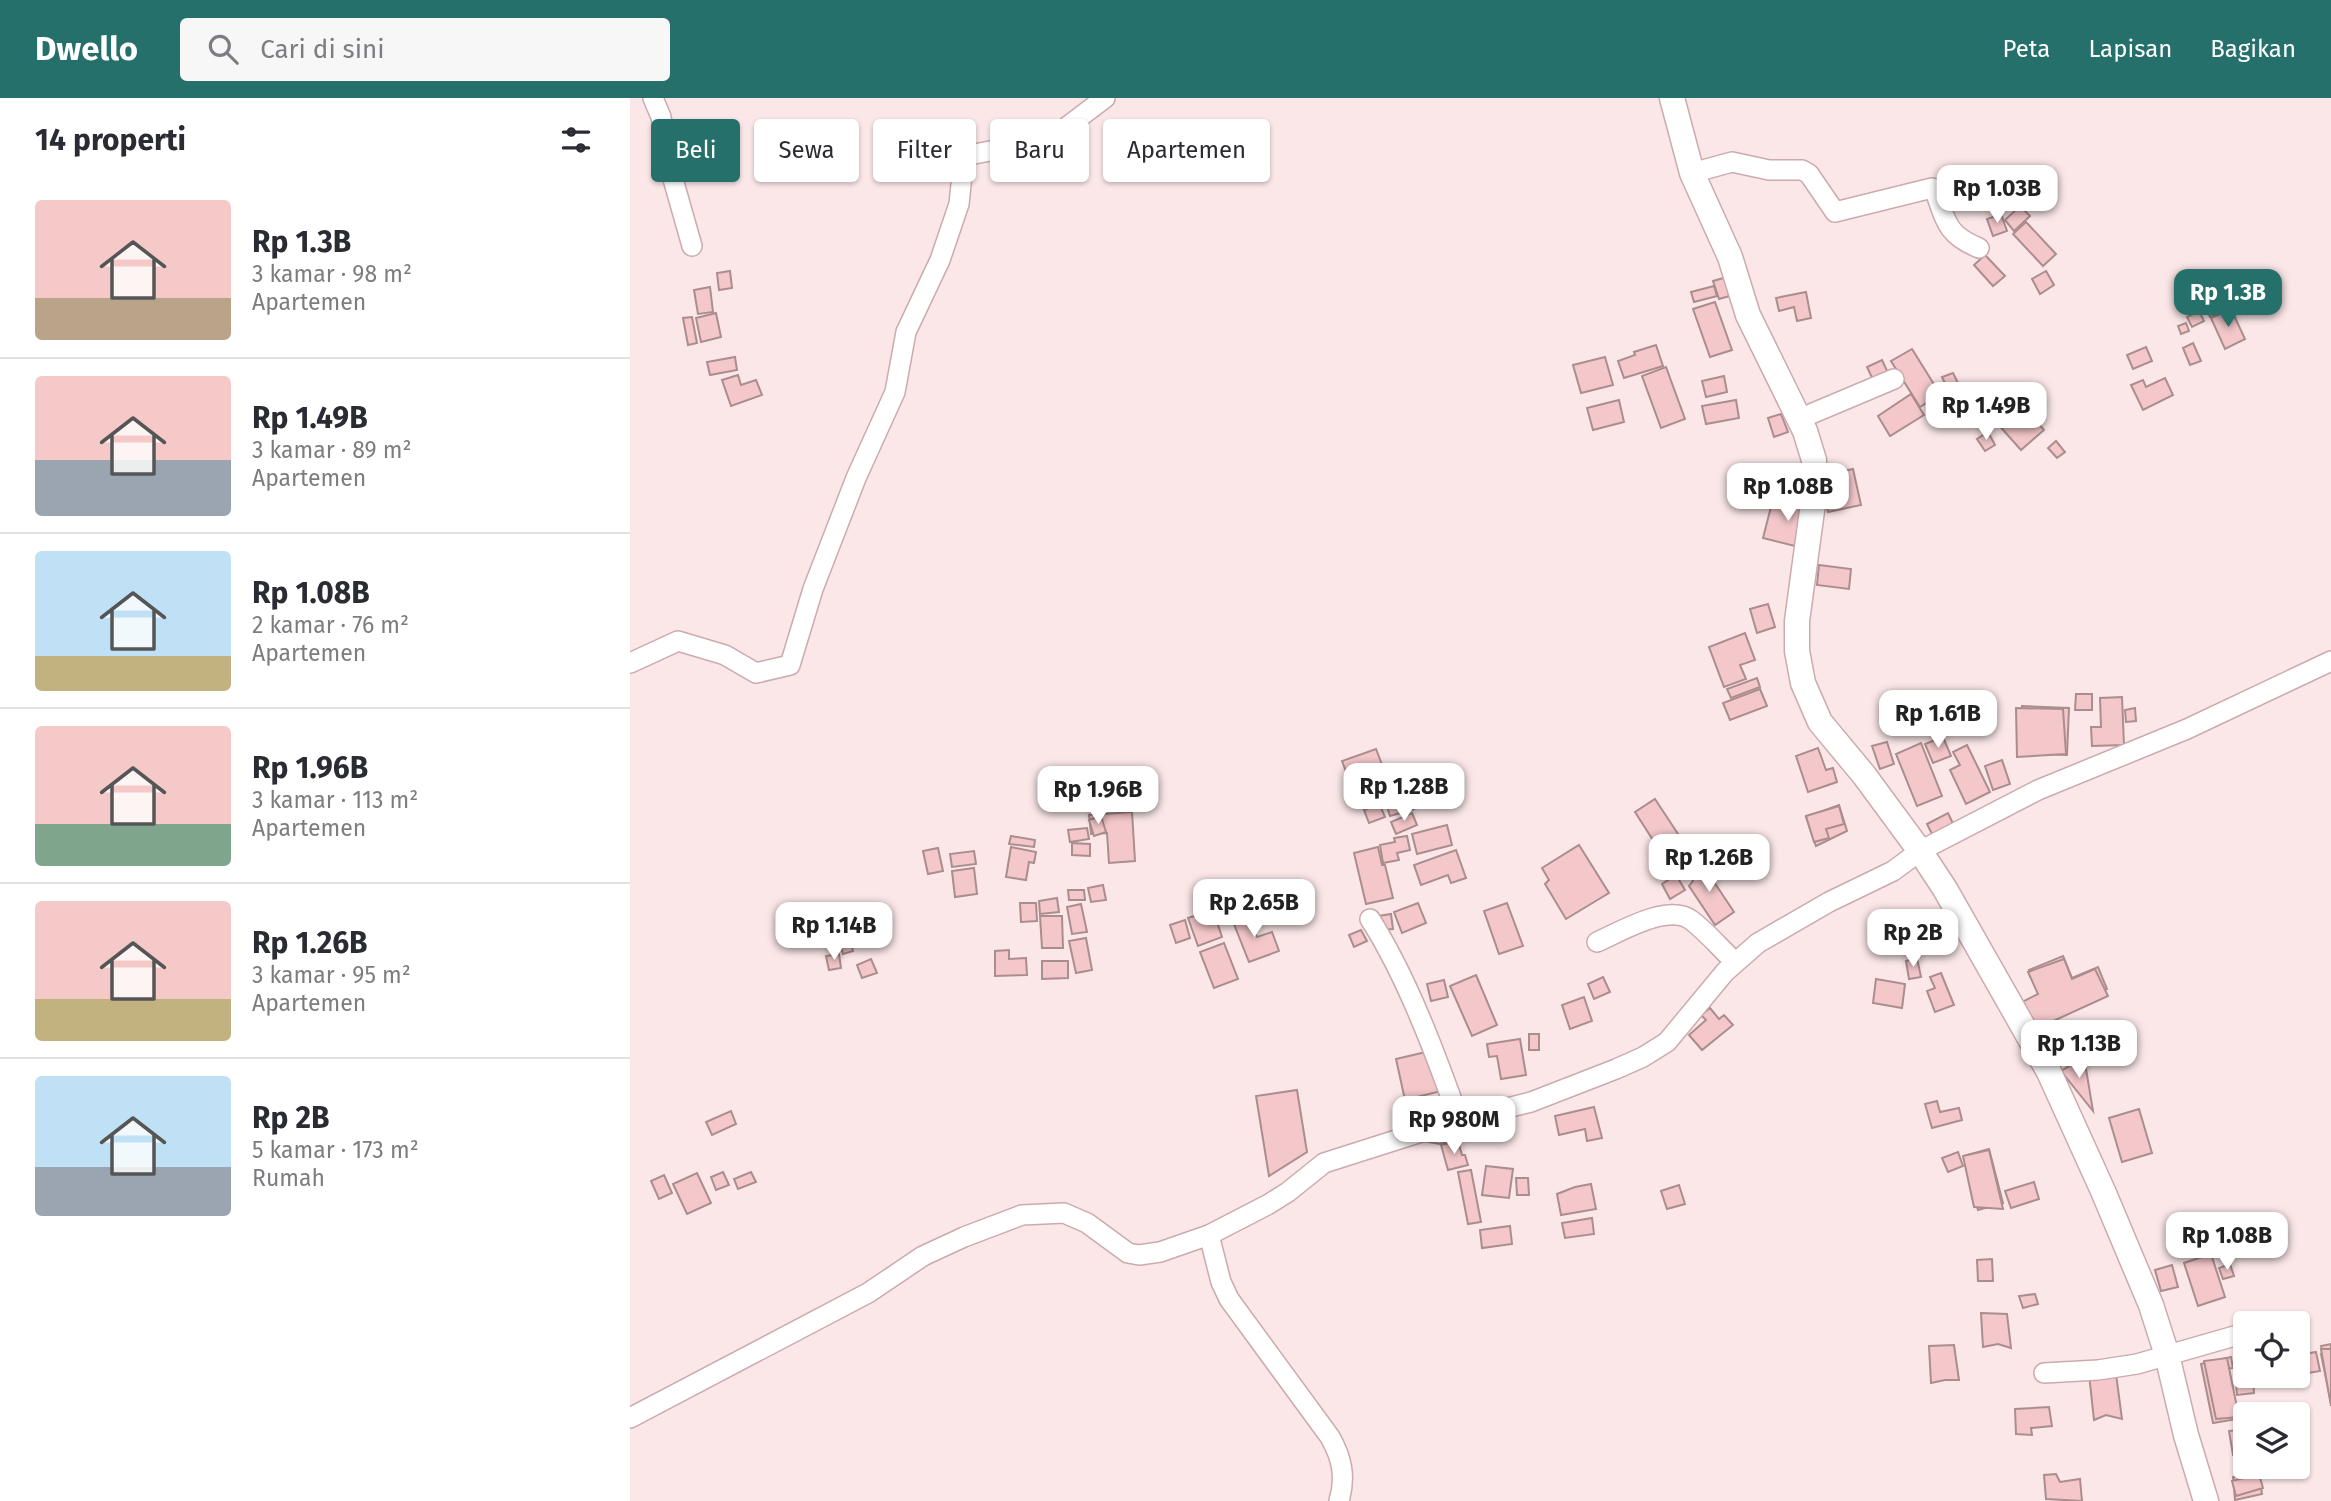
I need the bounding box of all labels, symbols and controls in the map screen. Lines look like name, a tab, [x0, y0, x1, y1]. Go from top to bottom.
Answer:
search box	[180, 18, 670, 81]
text: Dwello	[35, 29, 138, 69]
icon: search	[204, 30, 242, 68]
text: Cari di sini	[260, 34, 385, 65]
text: Peta	[2003, 35, 2050, 63]
text: Lapisan	[2088, 35, 2172, 63]
text: Bagikan	[2210, 35, 2296, 63]
chip: Beli	[651, 119, 740, 182]
chip: Sewa	[754, 119, 859, 182]
chip: Filter	[873, 119, 976, 182]
chip: Baru	[990, 119, 1089, 182]
chip: Apartemen	[1103, 119, 1270, 182]
icon: filters	[557, 121, 595, 159]
text: 14 properti	[35, 122, 186, 158]
pin: Rp 1.03B	[1925, 166, 2069, 225]
text: Rp 1.03B	[1953, 174, 2041, 202]
text: Rp 1.3B	[252, 224, 351, 260]
icon: home	[91, 228, 175, 312]
text: 3 kamar · 98 m²	[252, 260, 412, 288]
pin: Rp 1.3B	[2163, 270, 2293, 329]
text: Rp 1.3B	[2190, 278, 2266, 306]
text: Apartemen	[252, 288, 366, 316]
pin: Rp 1.49B	[1914, 382, 2058, 442]
text: Rp 1.49B	[1942, 391, 2030, 419]
text: Rp 1.49B	[252, 400, 368, 436]
icon: home	[91, 404, 175, 488]
text: 3 kamar · 89 m²	[252, 436, 412, 464]
text: Apartemen	[252, 464, 366, 492]
pin: Rp 1.08B	[1716, 464, 1860, 523]
text: Rp 1.08B	[1743, 472, 1833, 500]
text: Rp 1.08B	[252, 575, 370, 611]
icon: home	[91, 579, 175, 663]
text: 2 kamar · 76 m²	[252, 611, 409, 639]
text: Apartemen	[252, 639, 366, 667]
pin: Rp 1.61B	[1866, 690, 2010, 750]
text: Rp 1.61B	[1895, 699, 1981, 727]
text: Rp 1.96B	[252, 750, 368, 786]
icon: home	[91, 754, 175, 838]
pin: Rp 1.28B	[1332, 764, 1476, 823]
pin: Rp 1.96B	[1026, 766, 1170, 826]
text: Rp 1.28B	[1359, 772, 1449, 800]
text: Rp 1.96B	[1053, 775, 1143, 803]
text: 3 kamar · 113 m²	[252, 786, 418, 814]
text: Apartemen	[252, 814, 366, 842]
pin: Rp 1.26B	[1637, 834, 1781, 894]
text: Rp 1.26B	[1665, 843, 1753, 871]
pin: Rp 2.65B	[1182, 880, 1326, 939]
text: Rp 2.65B	[1209, 888, 1299, 916]
pin: Rp 1.14B	[762, 902, 906, 962]
pin: Rp 2B	[1864, 910, 1962, 969]
text: Rp 1.14B	[791, 911, 877, 939]
text: Rp 2B	[1883, 918, 1943, 946]
text: Rp 1.26B	[252, 925, 368, 961]
icon: home	[91, 929, 175, 1013]
text: 3 kamar · 95 m²	[252, 961, 411, 989]
text: Apartemen	[252, 989, 366, 1017]
pin: Rp 1.13B	[2007, 1020, 2151, 1080]
text: Rp 1.13B	[2037, 1029, 2121, 1057]
pin: Rp 980M	[1389, 1096, 1519, 1156]
text: Rp 2B	[252, 1100, 330, 1136]
icon: home	[91, 1104, 175, 1188]
text: Rp 980M	[1408, 1105, 1500, 1133]
text: 5 kamar · 173 m²	[252, 1136, 419, 1164]
text: Rumah	[252, 1164, 325, 1192]
pin: Rp 1.08B	[2155, 1212, 2299, 1272]
text: Rp 1.08B	[2182, 1221, 2272, 1249]
map controls	[2233, 1311, 2310, 1479]
button: locate	[2233, 1311, 2310, 1388]
button: layers	[2233, 1402, 2310, 1479]

